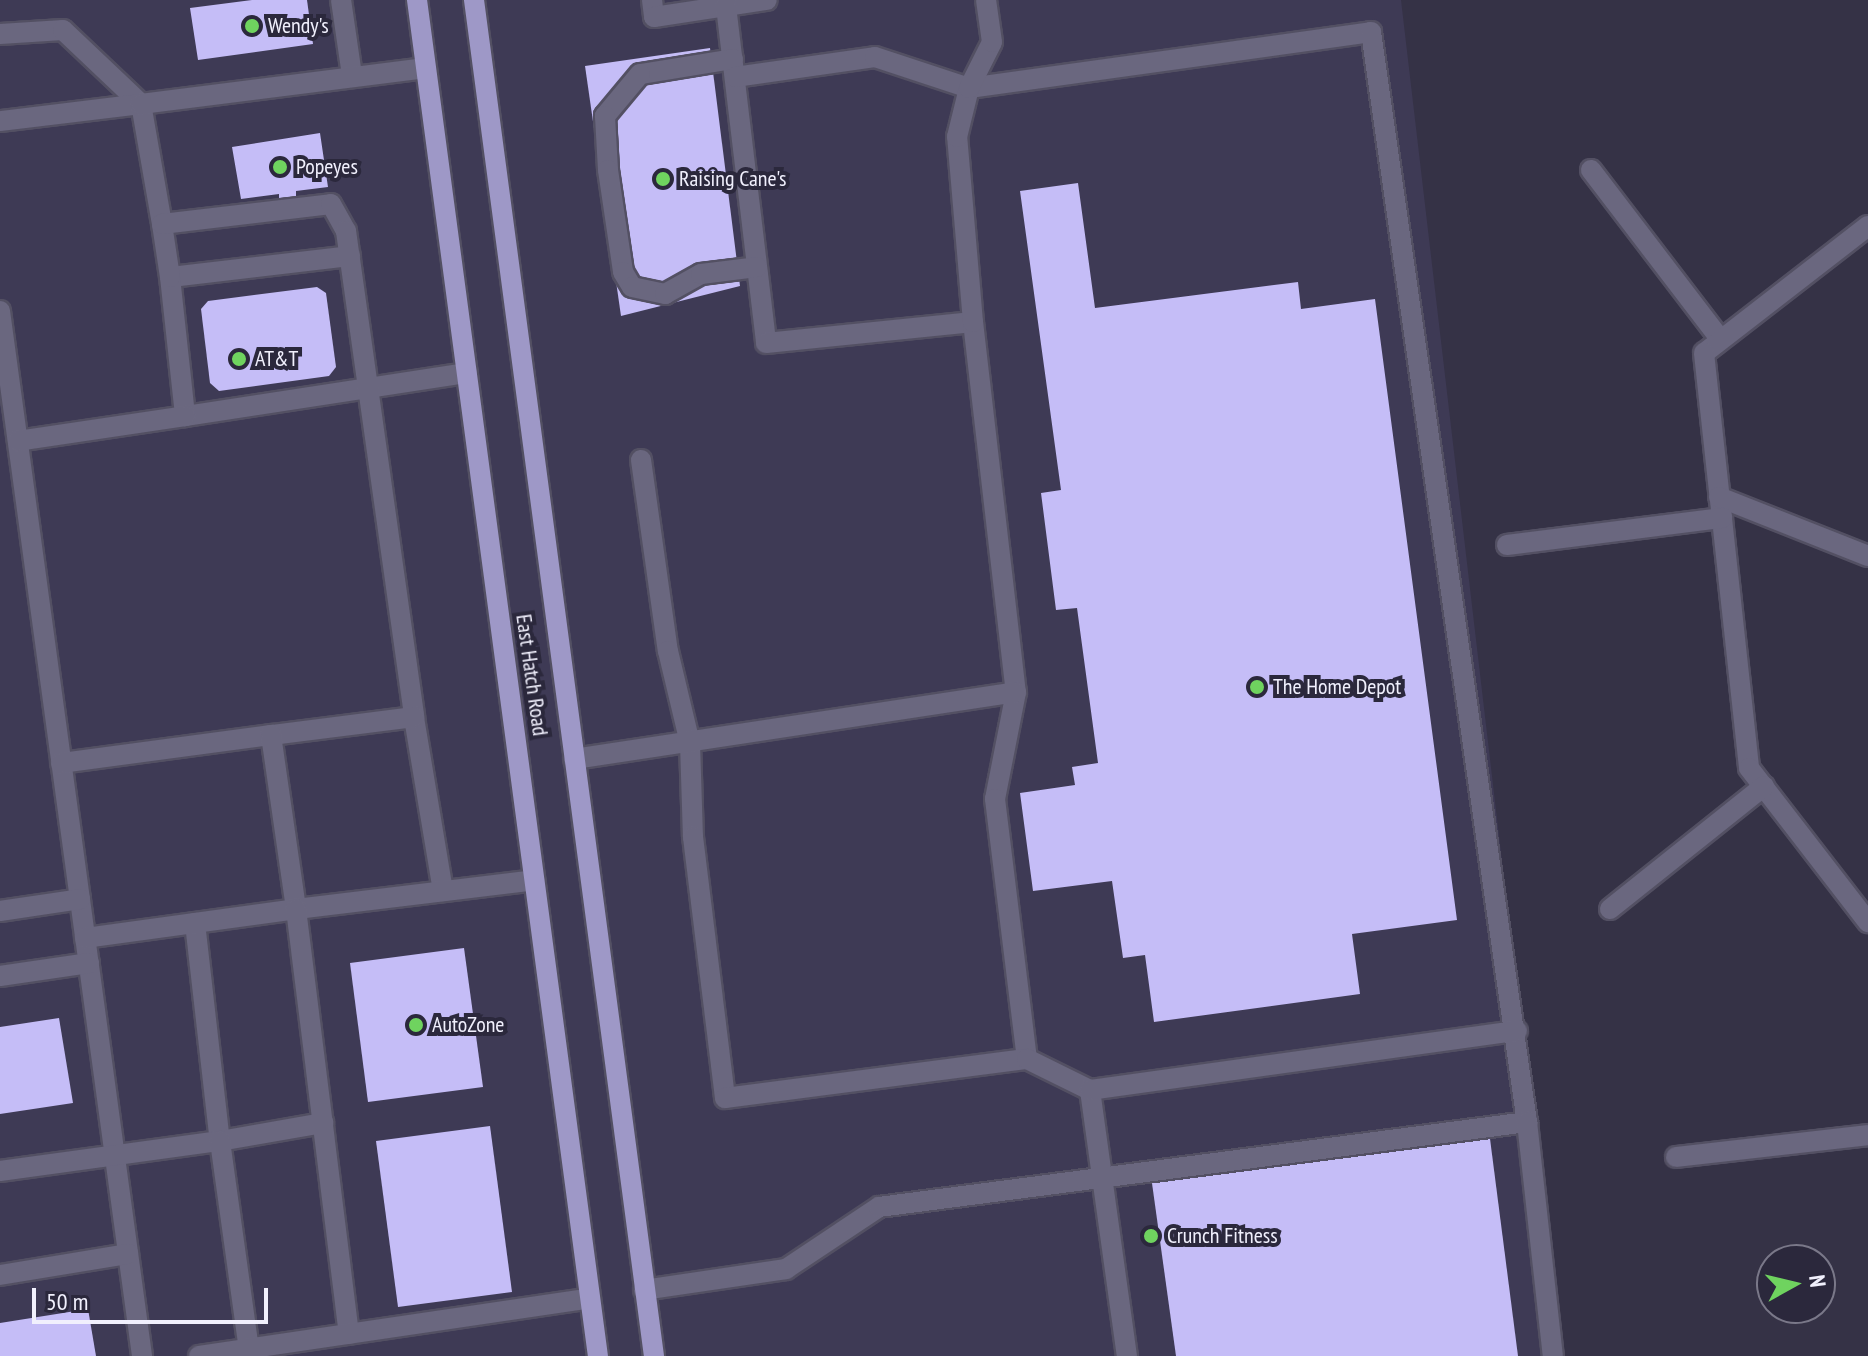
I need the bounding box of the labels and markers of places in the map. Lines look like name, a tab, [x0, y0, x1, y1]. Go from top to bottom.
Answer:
place label: Wendy's	[268, 13, 329, 39]
marker: Wendy's	[243, 17, 261, 35]
place label: Popeyes	[296, 154, 358, 180]
marker: Popeyes	[271, 158, 289, 176]
place label: Raising Cane's	[679, 166, 786, 192]
marker: Raising Cane's	[654, 170, 672, 188]
place label: AT&T	[255, 346, 298, 372]
marker: AT&T	[230, 350, 248, 368]
place label: The Home Depot	[1273, 674, 1401, 700]
marker: The Home Depot	[1248, 678, 1266, 696]
place label: AutoZone	[432, 1012, 504, 1038]
marker: AutoZone	[407, 1016, 425, 1034]
place label: Crunch Fitness	[1167, 1223, 1278, 1249]
marker: Crunch Fitness	[1142, 1227, 1160, 1245]

